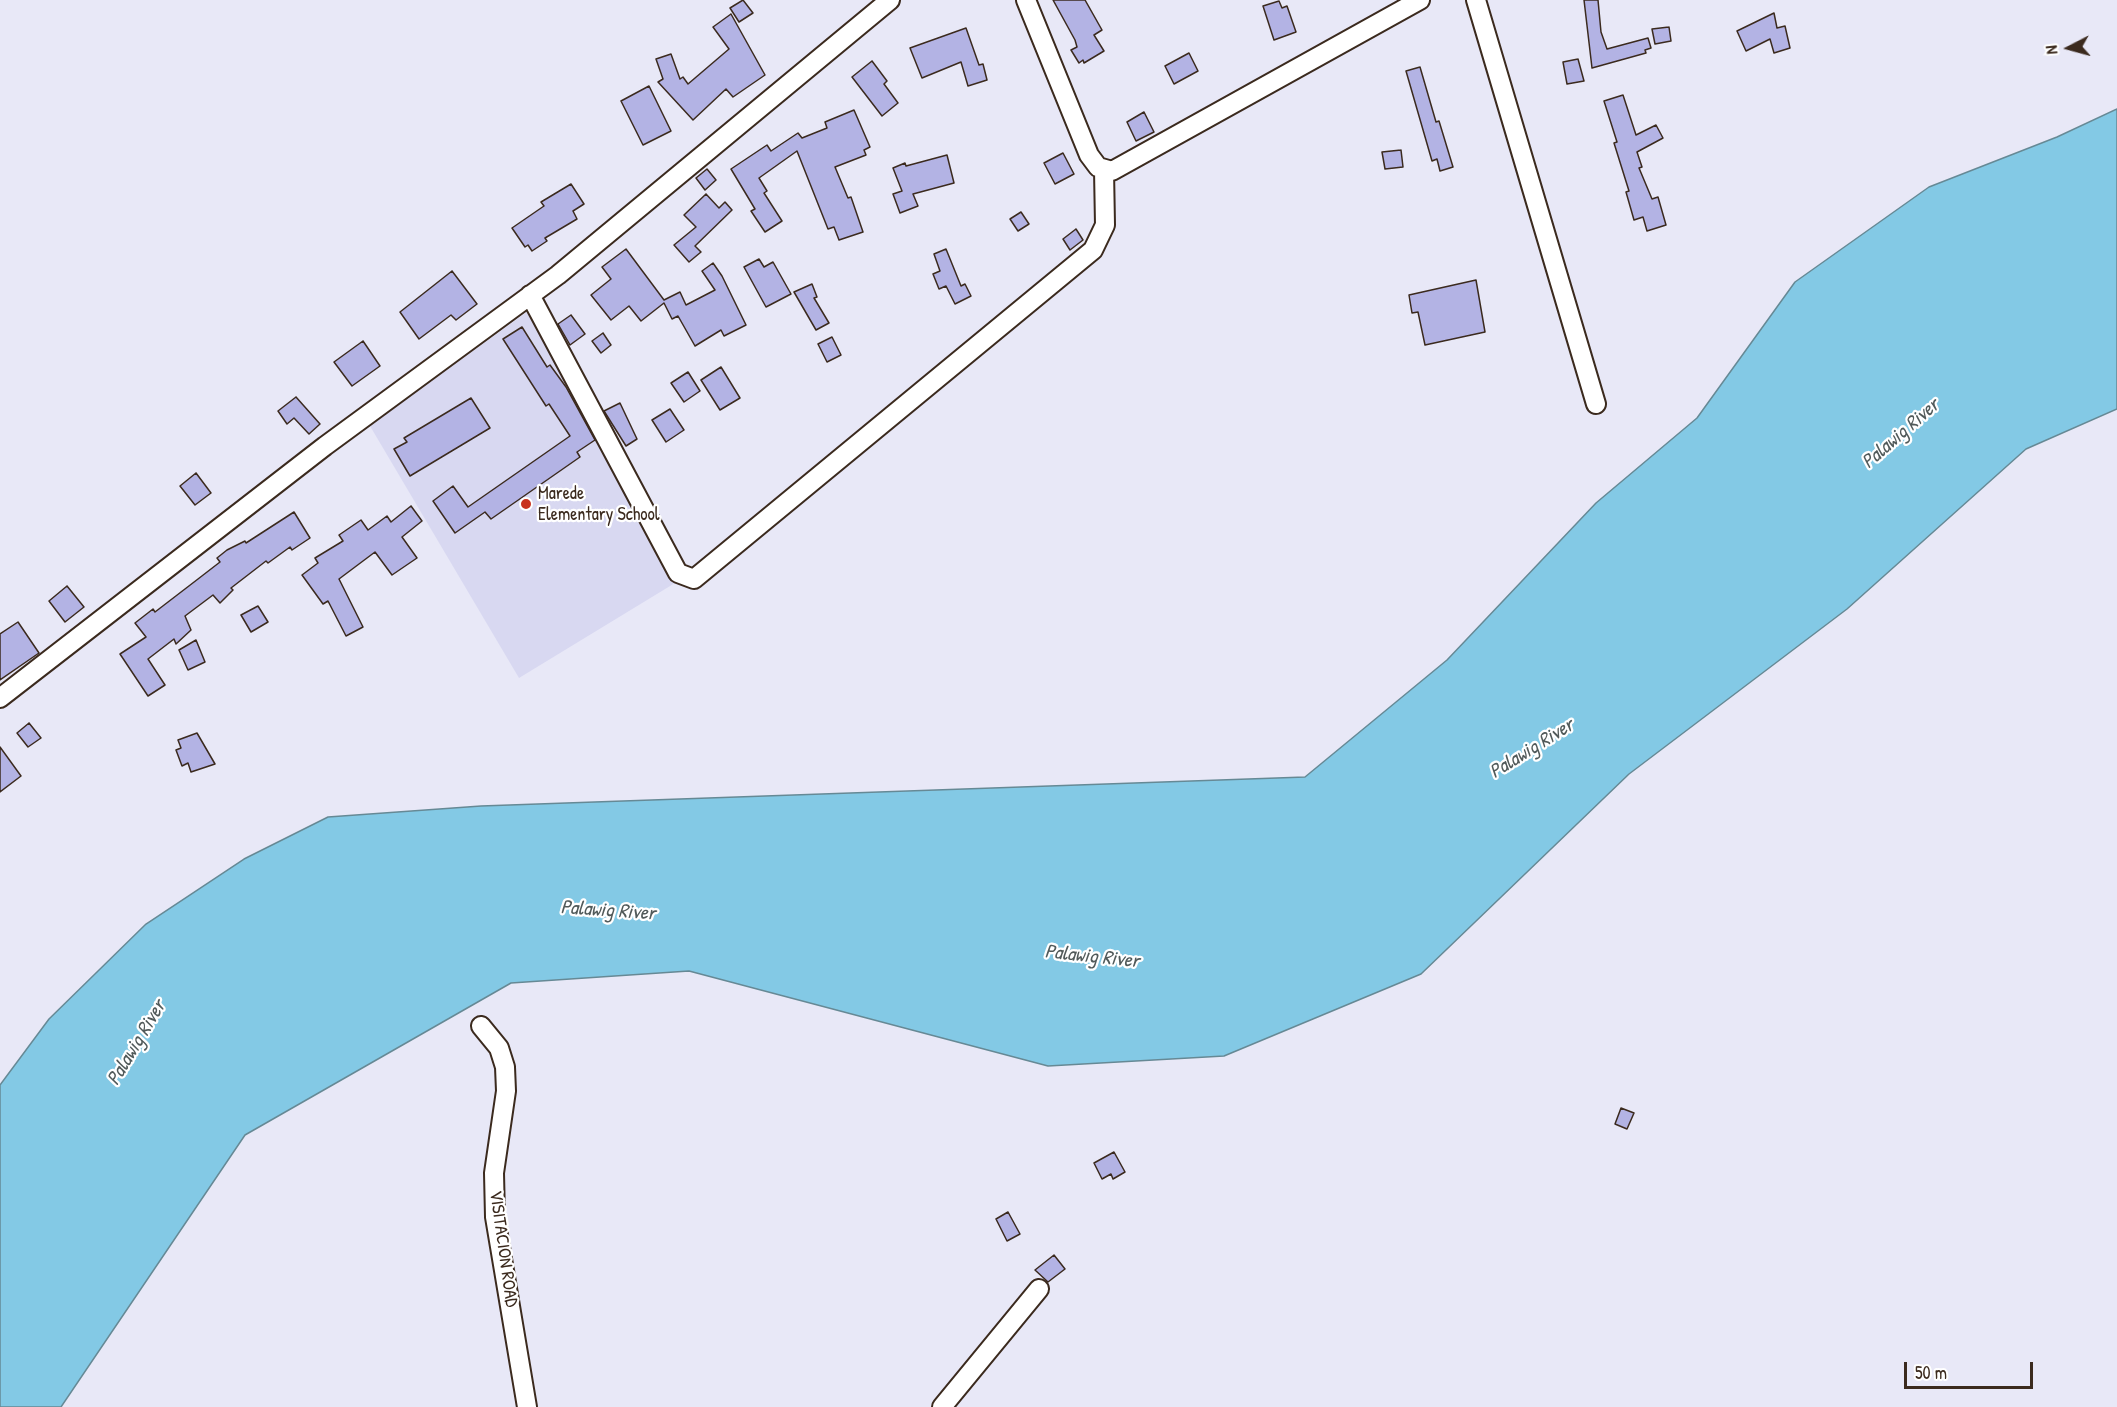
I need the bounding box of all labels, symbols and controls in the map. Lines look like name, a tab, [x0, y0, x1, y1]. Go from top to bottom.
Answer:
north arrow	[2039, 18, 2099, 78]
text: N	[2040, 45, 2062, 55]
water label: Palawig River	[1857, 394, 1945, 474]
place label: Marede Elementary School	[538, 483, 659, 526]
marker: Marede Elementary School	[519, 497, 533, 511]
water label: Palawig River	[1485, 714, 1579, 784]
water label: Palawig River	[560, 896, 656, 926]
water label: Palawig River	[1043, 940, 1141, 974]
water label: Palawig River	[102, 996, 172, 1090]
street label: VISITACION ROAD	[484, 1189, 522, 1309]
scale bar	[1907, 1350, 2036, 1388]
text: 50 m	[1915, 1360, 1947, 1385]

